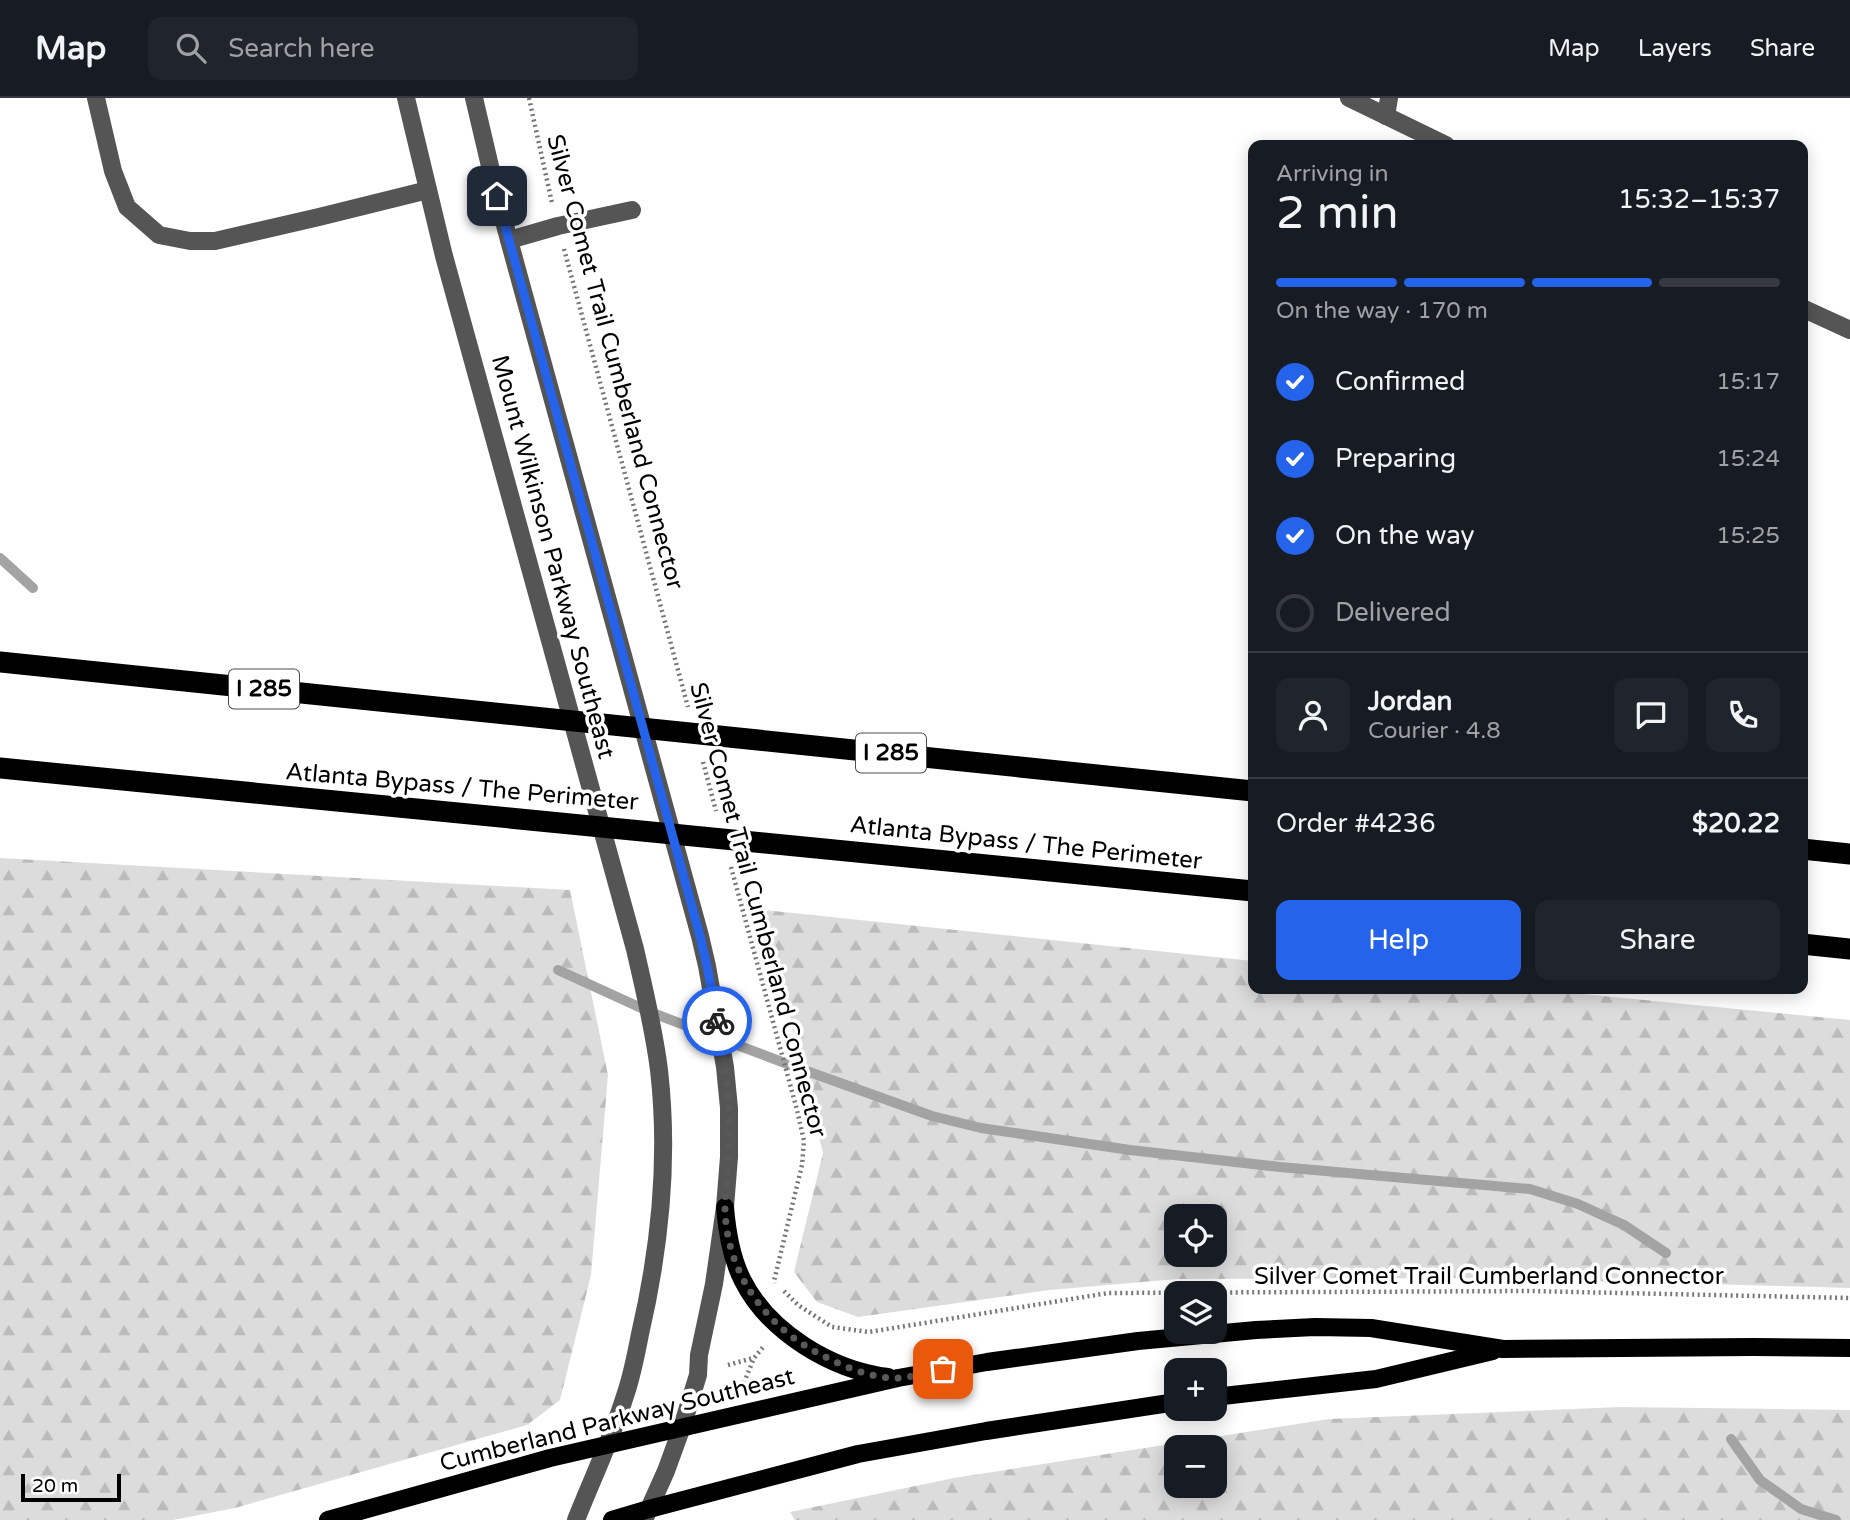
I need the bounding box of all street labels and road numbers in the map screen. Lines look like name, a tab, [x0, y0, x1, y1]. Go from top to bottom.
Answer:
street label: Silver Comet Trail Cumberland Connector	[540, 131, 690, 593]
street label: Mount Wilkinson Parkway Southeast	[485, 352, 621, 762]
road number: I 285	[229, 670, 299, 708]
street label: Silver Comet Trail Cumberland Connector	[683, 679, 833, 1141]
road number: I 285	[856, 734, 926, 772]
street label: Atlanta Bypass / The Perimeter	[284, 757, 640, 817]
street label: Atlanta Bypass / The Perimeter	[848, 810, 1204, 876]
street label: Silver Comet Trail Cumberland Connector	[1254, 1262, 1725, 1291]
street label: Cumberland Parkway Southeast	[437, 1362, 797, 1478]

